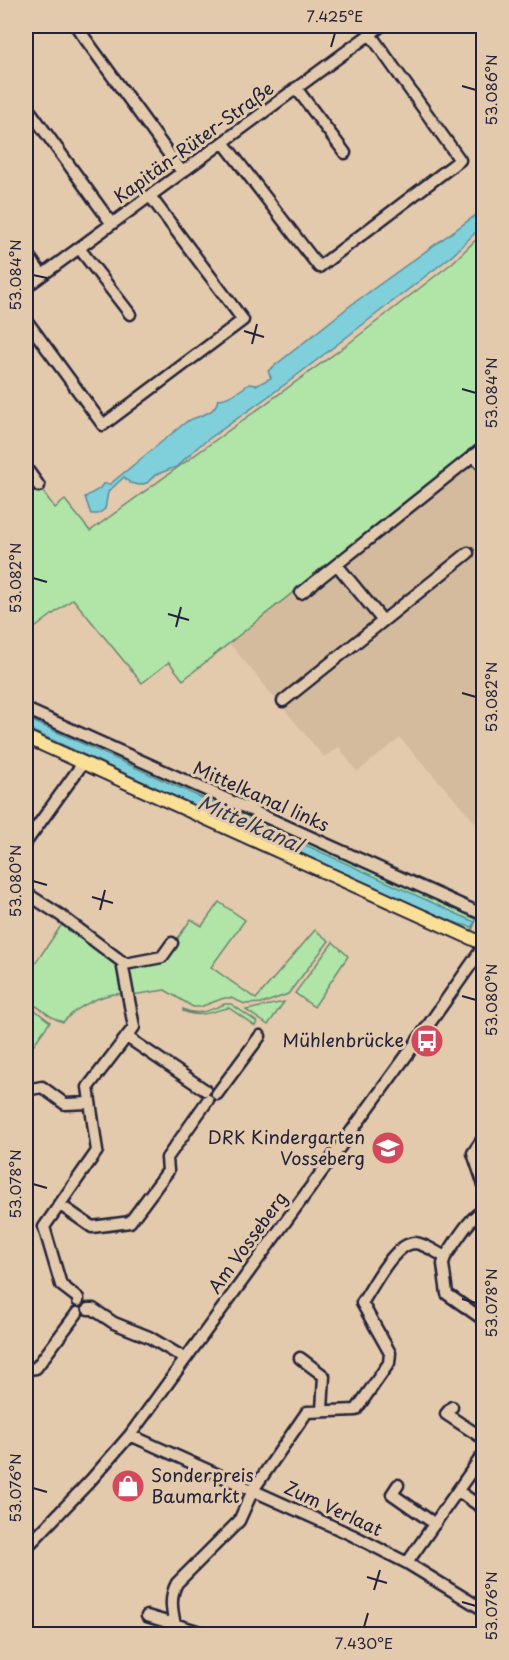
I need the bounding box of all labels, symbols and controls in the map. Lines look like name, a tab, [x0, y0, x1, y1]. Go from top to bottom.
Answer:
text: 7.425°E	[307, 4, 364, 27]
text: 53.086°N	[479, 54, 502, 126]
street label: Kapitän-Rüter-Straße	[107, 74, 279, 209]
text: 53.084°N	[3, 239, 26, 311]
text: 53.084°N	[479, 357, 502, 429]
text: 53.082°N	[3, 542, 26, 614]
text: 53.082°N	[479, 661, 502, 733]
street label: Mittelkanal links	[190, 757, 332, 837]
water label: Mittelkanal	[194, 790, 306, 858]
text: 53.080°N	[3, 845, 26, 917]
text: 53.080°N	[479, 964, 502, 1036]
bus stop icon: Mühlenbrücke	[409, 1023, 445, 1059]
place label: Mühlenbrücke	[283, 1026, 404, 1053]
place label: DRK Kindergarten Vosseberg	[208, 1123, 365, 1171]
school or university icon: DRK Kindergarten Vosseberg	[370, 1130, 406, 1166]
text: 53.078°N	[3, 1149, 26, 1219]
street label: Am Vosseberg	[201, 1186, 293, 1299]
text: 53.078°N	[479, 1268, 502, 1338]
text: 53.076°N	[3, 1453, 26, 1523]
place label: Sonderpreis Baumarkt	[151, 1461, 254, 1509]
shop icon: Sonderpreis Baumarkt	[110, 1468, 146, 1504]
street label: Zum Verlaat	[280, 1473, 387, 1542]
text: 53.076°N	[479, 1571, 502, 1641]
text: 7.430°E	[335, 1631, 393, 1654]

